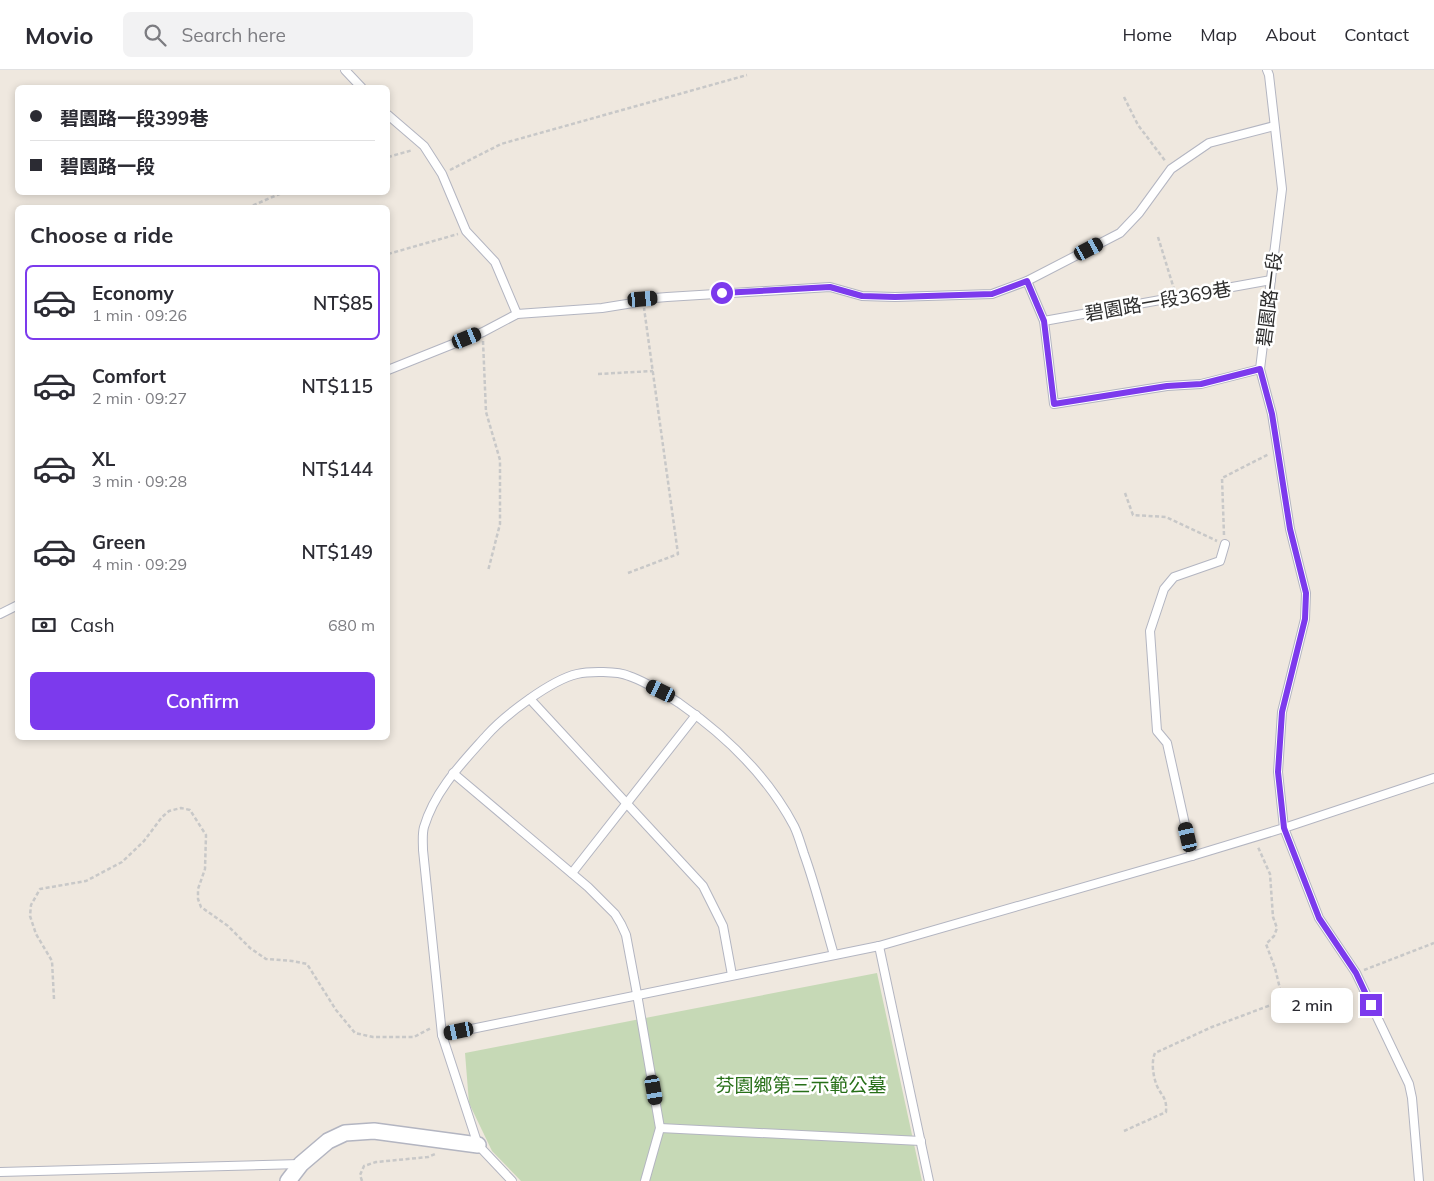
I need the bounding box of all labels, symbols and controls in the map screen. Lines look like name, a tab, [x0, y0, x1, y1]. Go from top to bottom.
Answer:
search box	[123, 12, 473, 57]
text: Movio	[25, 20, 93, 50]
icon: search	[141, 21, 169, 49]
text: Search here	[181, 23, 286, 47]
text: Home	[1122, 23, 1172, 46]
text: Map	[1200, 23, 1237, 46]
text: About	[1265, 23, 1316, 46]
text: Contact	[1344, 23, 1409, 46]
text: 碧園路一段399巷	[60, 106, 208, 130]
text: 碧園路一段	[60, 154, 155, 178]
text: Choose a ride	[30, 221, 173, 249]
car	[1072, 235, 1105, 263]
street label: 碧園路一段	[1251, 250, 1287, 348]
street label: 碧園路一段369巷	[1083, 276, 1233, 326]
icon: car	[32, 280, 77, 325]
text: Economy	[92, 281, 174, 305]
route start	[711, 282, 733, 304]
car	[627, 290, 658, 308]
text: NT$85	[313, 291, 373, 315]
text: 1 min · 09:26	[92, 305, 187, 325]
car	[450, 325, 483, 351]
icon: car	[32, 363, 77, 408]
text: Comfort	[92, 364, 166, 388]
text: NT$115	[302, 374, 373, 398]
text: 2 min · 09:27	[92, 388, 187, 408]
icon: car	[32, 446, 77, 491]
text: XL	[92, 447, 115, 471]
text: NT$144	[302, 457, 373, 481]
text: 3 min · 09:28	[92, 471, 187, 491]
icon: car	[32, 529, 77, 574]
text: Green	[92, 530, 146, 554]
text: NT$149	[302, 540, 373, 564]
text: 4 min · 09:29	[92, 554, 187, 574]
icon: cash	[30, 611, 58, 639]
text: Cash	[70, 613, 115, 637]
text: 680 m	[328, 615, 375, 635]
button: Confirm	[30, 672, 375, 730]
car	[644, 678, 677, 704]
car	[1177, 821, 1198, 853]
callout: 2 min	[1271, 988, 1354, 1022]
route end	[1360, 994, 1382, 1016]
text: 2 min	[1291, 995, 1333, 1015]
car	[442, 1021, 475, 1041]
park label: 芬園鄉第三示範公墓	[715, 1073, 887, 1097]
car	[644, 1074, 663, 1106]

